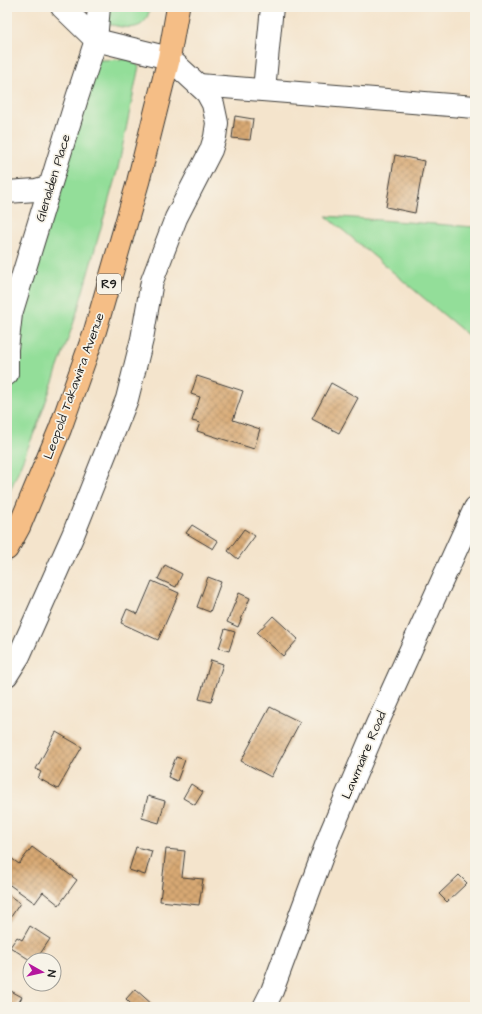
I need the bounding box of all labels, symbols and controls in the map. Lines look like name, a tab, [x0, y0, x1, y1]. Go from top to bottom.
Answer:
street label: Glenalden Place	[31, 132, 75, 224]
road number: R9	[97, 274, 121, 294]
street label: Leopold Takawira Avenue	[39, 310, 109, 462]
street label: Lawmaire Road	[337, 708, 391, 802]
north arrow	[22, 952, 62, 992]
text: N	[43, 969, 59, 978]

